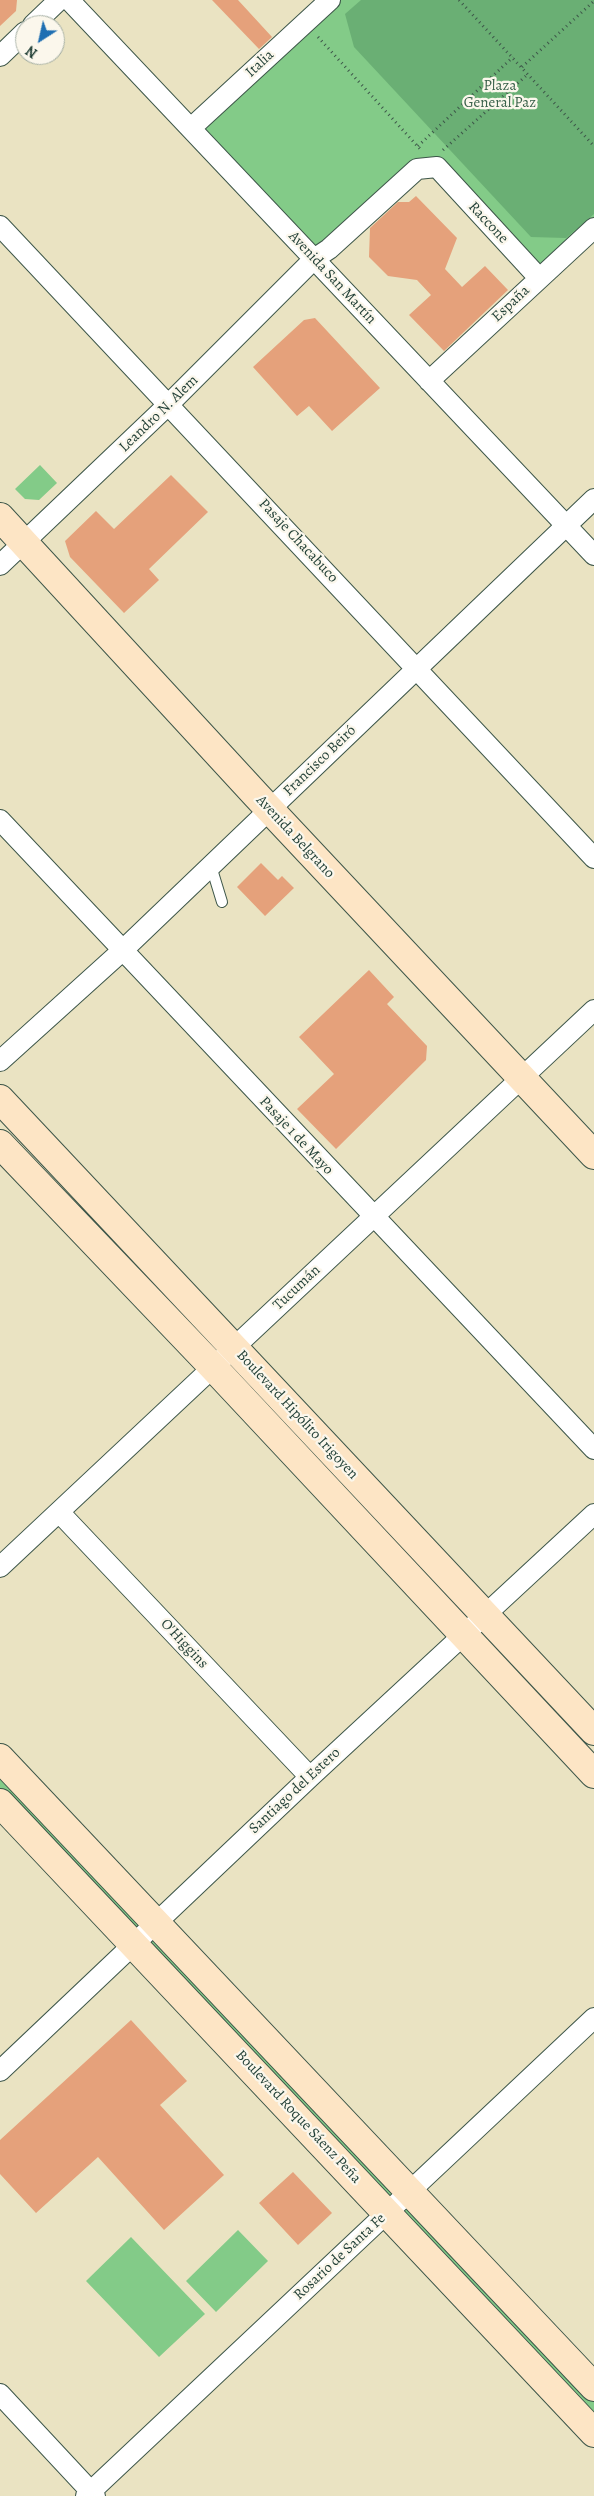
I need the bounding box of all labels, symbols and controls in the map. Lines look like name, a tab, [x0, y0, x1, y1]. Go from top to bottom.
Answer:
north arrow	[15, 15, 65, 65]
text: N	[22, 41, 41, 63]
street label: Italia	[242, 46, 278, 82]
park label: Plaza General Paz	[464, 77, 536, 112]
street label: Raccone	[464, 198, 512, 248]
street label: Avenida San Martín	[284, 228, 380, 328]
street label: España	[488, 282, 534, 326]
street label: Leandro N. Alem	[116, 372, 202, 456]
street label: Pasaje Chacabuco	[254, 495, 342, 587]
street label: Francisco Beiró	[280, 722, 360, 800]
street label: Avenida Belgrano	[252, 792, 338, 882]
street label: Pasaje 1 de Mayo	[255, 1093, 337, 1179]
street label: Tucumán	[270, 1262, 324, 1314]
street label: Boulevard Hipólito Irigoyen	[232, 1347, 362, 1483]
street label: O'Higgins	[156, 1615, 212, 1673]
street label: Santiago del Estero	[246, 1744, 344, 1838]
street label: Boulevard Roque Sáenz Peña	[231, 2047, 365, 2187]
street label: Rosario de Santa Fe	[290, 2210, 390, 2304]

